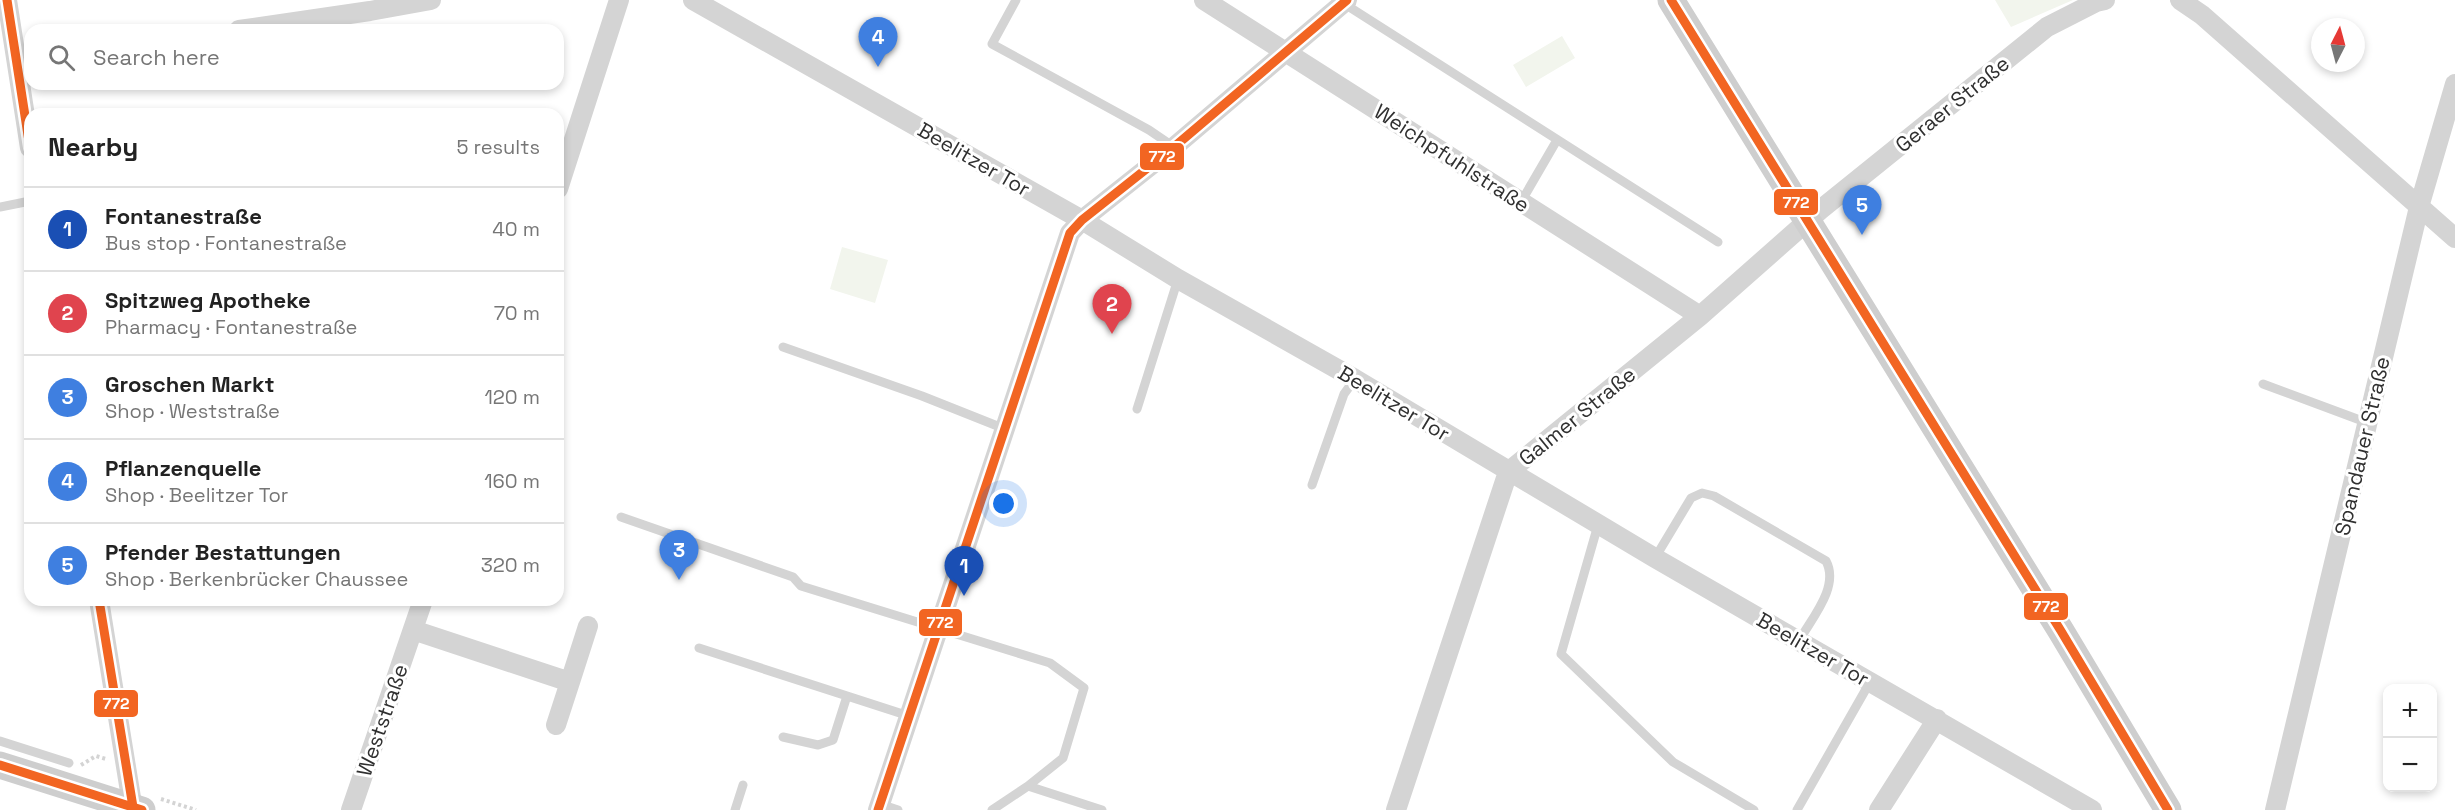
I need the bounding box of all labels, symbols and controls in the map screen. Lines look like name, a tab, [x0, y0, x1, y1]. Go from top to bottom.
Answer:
pin: 4	[858, 17, 898, 67]
north arrow	[2311, 18, 2365, 72]
search box	[24, 24, 564, 90]
icon: search	[45, 41, 78, 74]
text: Search here	[93, 43, 220, 71]
street label: Geraer Straße	[1889, 50, 2015, 158]
street label: Weichpfuhlstraße	[1369, 98, 1535, 218]
street label: Beelitzer Tor	[913, 116, 1035, 202]
text: Nearby	[48, 130, 138, 164]
text: 5 results	[456, 134, 540, 160]
line badge: 772	[1139, 142, 1185, 171]
text: 772	[1148, 146, 1176, 167]
pin: 5	[1842, 186, 1882, 235]
line badge: 772	[1773, 188, 1819, 216]
text: 772	[1782, 192, 1810, 213]
text: Fontanestraße	[105, 202, 262, 230]
text: 1	[63, 216, 72, 242]
text: 40 m	[492, 216, 540, 242]
text: Bus stop · Fontanestraße	[105, 230, 347, 256]
pin: 2	[1092, 284, 1132, 334]
text: Spitzweg Apotheke	[105, 286, 311, 314]
text: 2	[62, 300, 73, 326]
text: 70 m	[494, 300, 540, 326]
text: Pharmacy · Fontanestraße	[105, 314, 357, 340]
street label: Spandauer Straße	[2328, 354, 2396, 538]
street label: Beelitzer Tor	[1333, 359, 1455, 447]
street label: Galmer Straße	[1513, 361, 1641, 471]
text: Groschen Markt	[105, 370, 274, 398]
text: 3	[61, 384, 74, 410]
text: 120 m	[484, 384, 540, 410]
text: Shop · Weststraße	[105, 398, 280, 424]
text: Pflanzenquelle	[105, 454, 262, 482]
text: 4	[61, 468, 74, 494]
text: 160 m	[484, 468, 540, 494]
text: Shop · Beelitzer Tor	[105, 482, 288, 508]
your location	[989, 489, 1018, 518]
pin: 3	[660, 530, 698, 580]
text: Pfender Bestattungen	[105, 538, 341, 566]
pin: 1	[944, 546, 984, 596]
text: 5	[62, 552, 74, 578]
text: 320 m	[481, 552, 540, 578]
text: Shop · Berkenbrücker Chaussee	[105, 566, 408, 592]
line badge: 772	[2023, 592, 2069, 621]
text: 772	[2032, 596, 2060, 617]
street label: Beelitzer Tor	[1752, 606, 1874, 692]
line badge: 772	[918, 608, 963, 637]
text: 772	[926, 612, 954, 633]
street label: Weststraße	[350, 660, 414, 780]
map controls	[2383, 684, 2437, 792]
button: +	[2383, 684, 2437, 738]
line badge: 772	[93, 689, 139, 718]
text: 772	[102, 693, 130, 714]
button: −	[2383, 738, 2437, 792]

